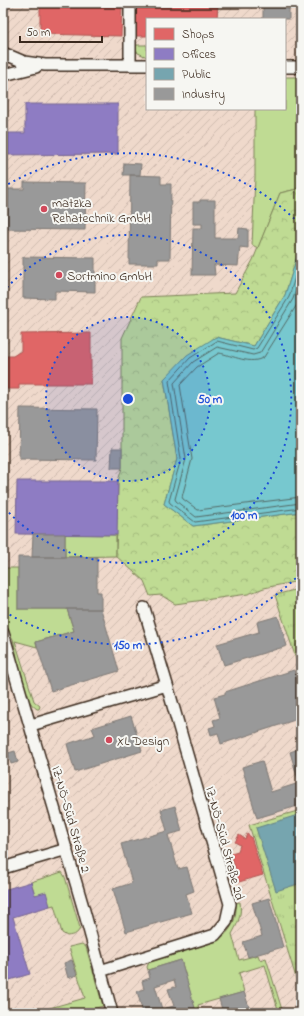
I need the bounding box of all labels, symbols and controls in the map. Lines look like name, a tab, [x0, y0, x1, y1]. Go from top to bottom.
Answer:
scale bar	[20, 18, 102, 44]
legend	[146, 18, 286, 110]
text: 50 m	[26, 24, 50, 42]
text: Shops	[182, 26, 214, 44]
text: Offices	[182, 46, 216, 64]
text: Public	[182, 66, 211, 84]
text: Industry	[182, 86, 225, 105]
place label: matzka Rehatechnik GmbH	[52, 194, 151, 228]
marker: matzka Rehatechnik GmbH	[39, 204, 49, 214]
place label: Sortmino GmbH	[67, 267, 152, 286]
marker: Sortmino GmbH	[54, 270, 64, 280]
text: 50 m	[198, 391, 223, 409]
centre of rings	[121, 392, 135, 406]
text: 100 m	[231, 507, 258, 525]
text: 150 m	[114, 637, 143, 655]
place label: XL Design	[117, 732, 169, 752]
marker: XL Design	[104, 735, 114, 745]
street label: IZ-NÖ-Süd Straße 2	[46, 764, 95, 875]
street label: IZ-NÖ-Süd Straße 2d	[200, 784, 249, 903]

